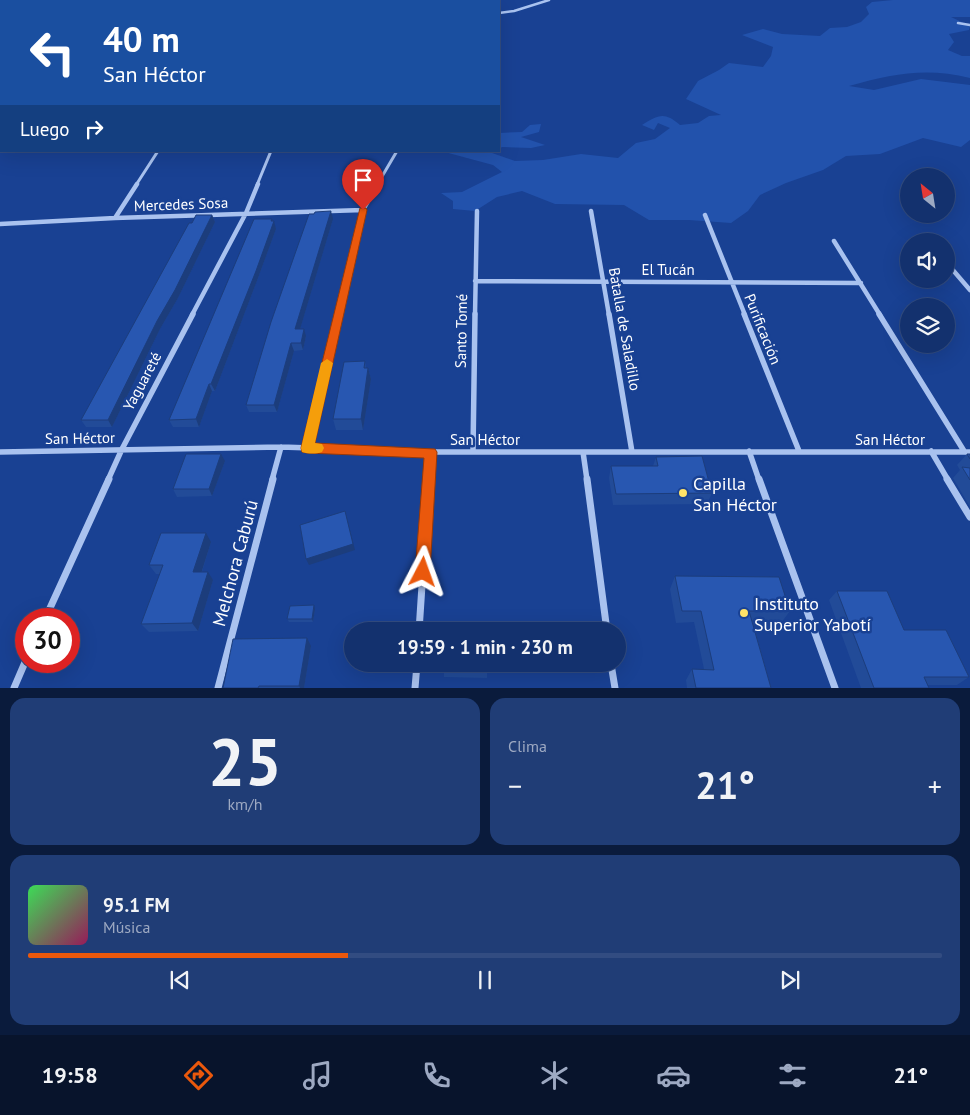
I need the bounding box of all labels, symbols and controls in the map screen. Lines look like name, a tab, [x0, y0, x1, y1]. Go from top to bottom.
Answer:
text: 40 m	[103, 16, 180, 62]
icon: left	[20, 20, 85, 85]
text: San Héctor	[103, 60, 206, 88]
icon: right	[80, 115, 108, 143]
text: Luego	[20, 117, 70, 141]
pin	[342, 159, 384, 210]
icon: arrive	[349, 166, 377, 194]
north arrow	[900, 168, 955, 222]
map controls	[900, 168, 955, 353]
street label: Mercedes Sosa	[133, 193, 229, 215]
button: sound	[900, 233, 955, 288]
street label: El Tucán	[641, 260, 695, 279]
street label: Batalla de Saladillo	[605, 266, 645, 392]
street label: Purificación	[740, 291, 786, 367]
street label: Santo Tomé	[451, 294, 471, 368]
button: layers	[900, 298, 955, 353]
street label: Yaguareté	[119, 348, 165, 414]
street label: San Héctor	[45, 428, 115, 448]
street label: San Héctor	[450, 430, 520, 449]
street label: San Héctor	[855, 430, 925, 449]
place label: Capilla San Héctor	[693, 472, 777, 516]
marker: Capilla San Héctor	[677, 487, 689, 499]
street label: Melchora Caburú	[207, 497, 263, 629]
position arrow	[396, 545, 448, 597]
place label: Instituto Superior Yabotí	[754, 592, 871, 636]
marker: Instituto Superior Yabotí	[738, 607, 750, 619]
speed limit sign: 30	[15, 608, 80, 673]
text: 19:59 · 1 min · 230 m	[397, 635, 573, 659]
text: 25	[208, 719, 282, 803]
text: Clima	[508, 736, 547, 756]
text: 21°	[695, 760, 755, 809]
text: −	[508, 767, 522, 804]
text: +	[928, 767, 942, 804]
text: km/h	[227, 794, 263, 814]
text: 95.1 FM	[103, 893, 170, 917]
text: Música	[103, 917, 150, 937]
icon: previous	[166, 966, 194, 994]
icon: pause	[471, 966, 499, 994]
icon: next	[776, 966, 804, 994]
icon: directions	[181, 1058, 216, 1093]
icon: music	[300, 1058, 335, 1093]
icon: phone	[419, 1058, 454, 1093]
icon: climate	[537, 1058, 572, 1093]
icon: car	[656, 1058, 691, 1093]
icon: filters	[775, 1058, 810, 1093]
text: 19:58	[42, 1061, 98, 1089]
text: 21°	[893, 1061, 928, 1089]

